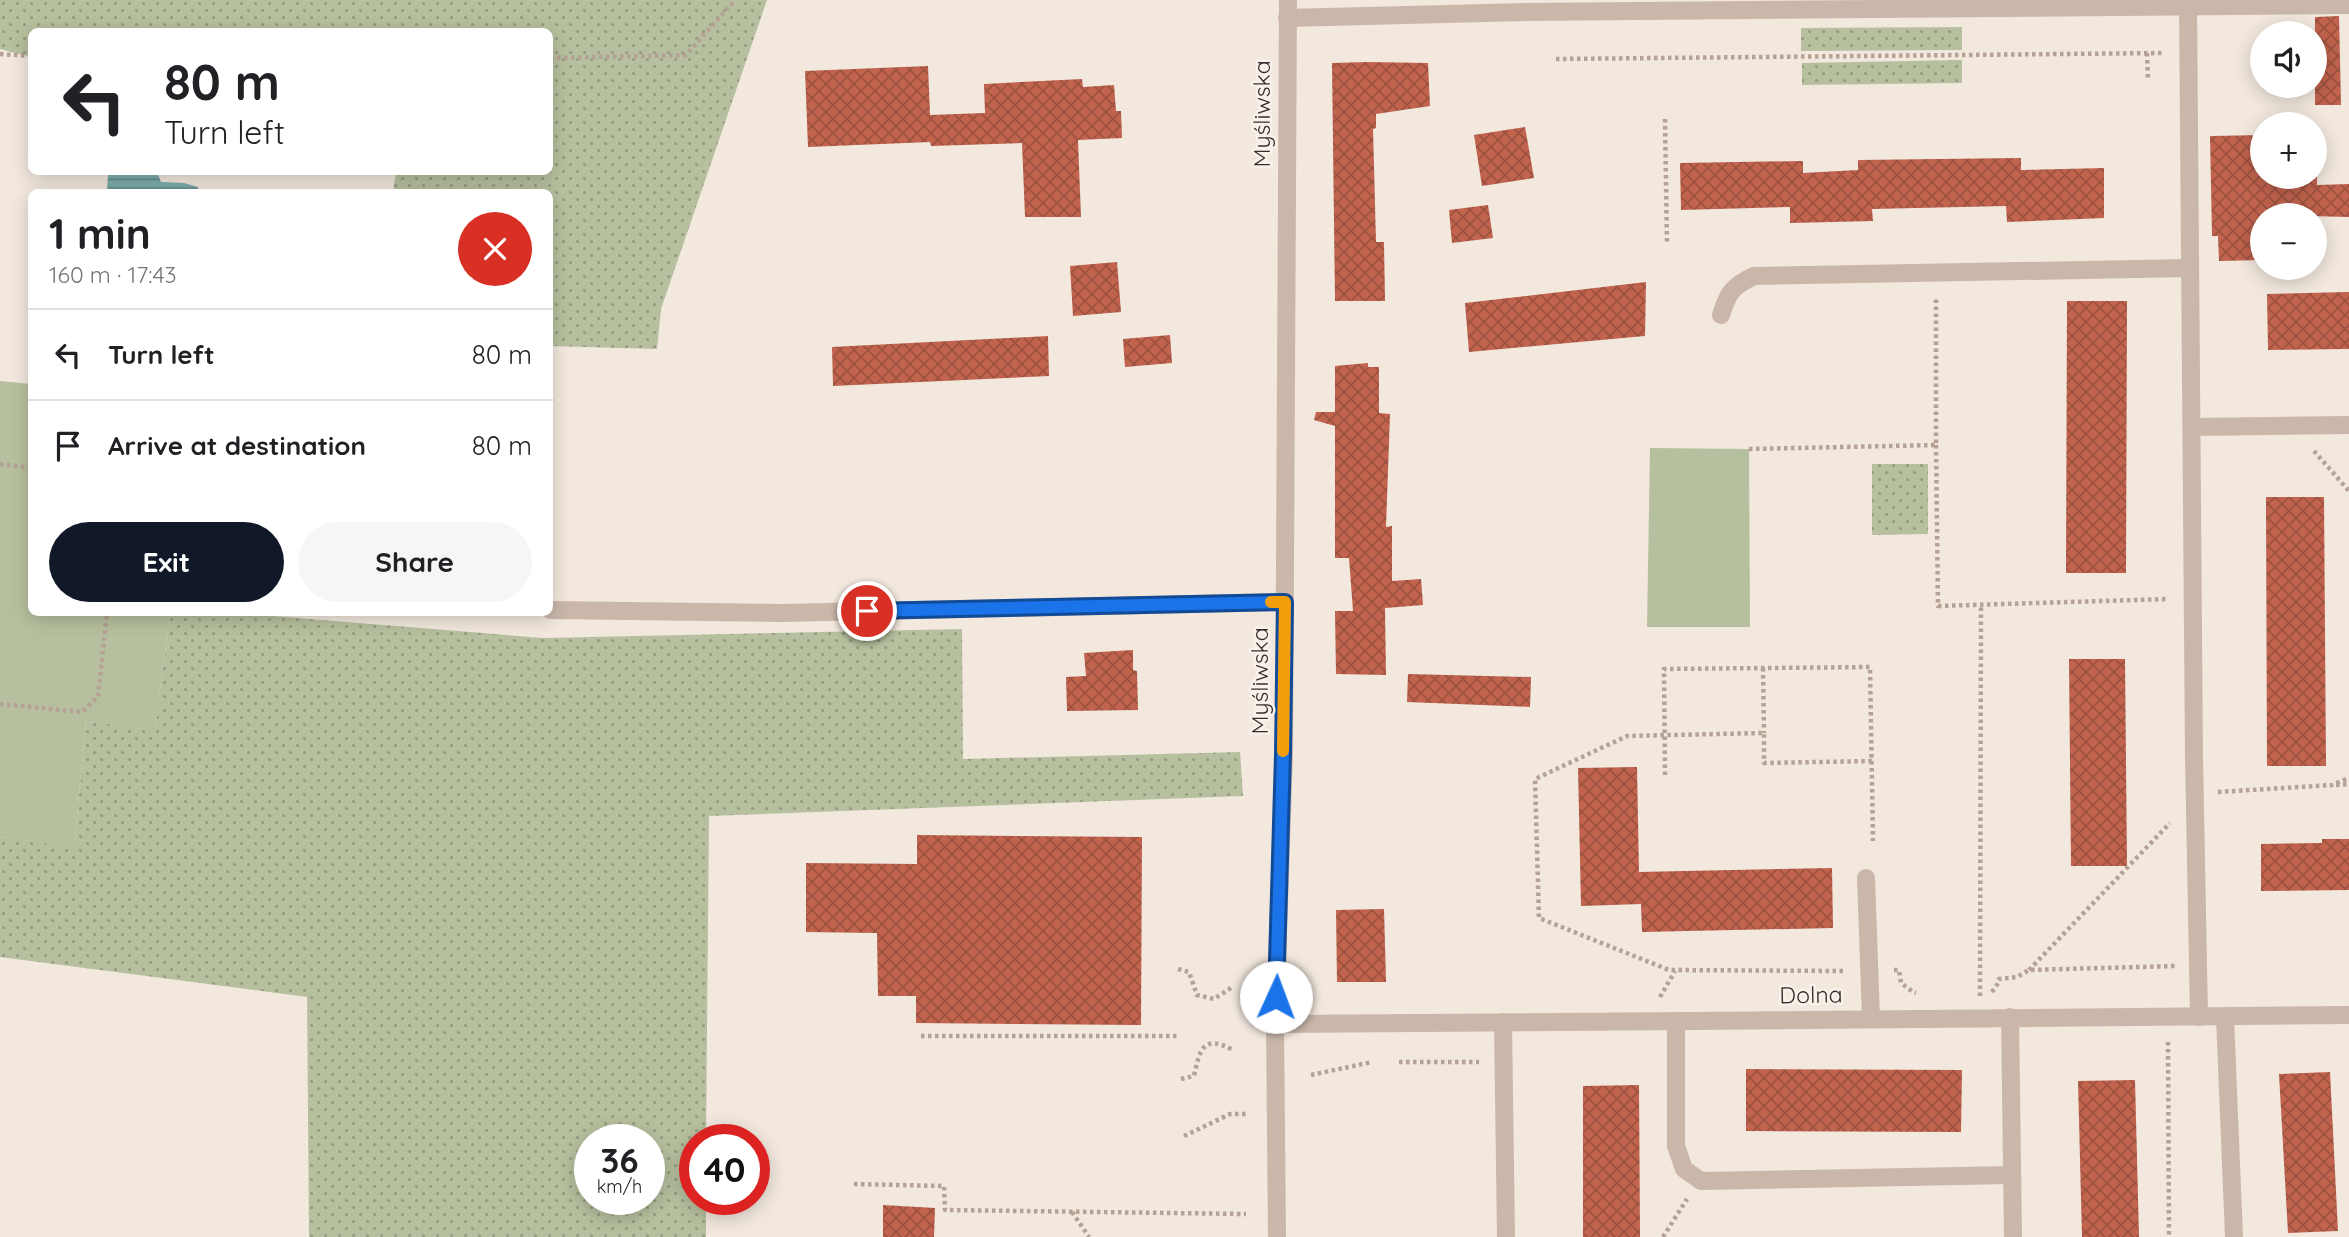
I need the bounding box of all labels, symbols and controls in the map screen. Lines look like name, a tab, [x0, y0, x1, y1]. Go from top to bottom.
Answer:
map controls	[2250, 21, 2327, 280]
button: sound	[2250, 21, 2327, 98]
text: 80 m	[164, 51, 280, 112]
icon: left	[49, 56, 140, 147]
street label: Myśliwska	[1247, 60, 1276, 168]
text: Turn left	[164, 112, 285, 152]
button: +	[2250, 112, 2327, 189]
button: −	[2250, 203, 2327, 280]
text: 1 min	[49, 207, 151, 260]
button: close	[458, 212, 532, 286]
text: 160 m · 17:43	[49, 260, 177, 289]
icon: left	[49, 336, 87, 374]
text: Turn left	[108, 338, 215, 371]
text: 80 m	[472, 338, 532, 371]
icon: arrive	[49, 427, 87, 465]
text: Arrive at destination	[108, 429, 366, 462]
text: 80 m	[472, 429, 532, 462]
button: Exit	[49, 522, 284, 602]
button: Share	[298, 522, 532, 602]
pin	[837, 581, 897, 641]
icon: arrive	[848, 592, 886, 630]
street label: Myśliwska	[1245, 627, 1274, 735]
position arrow	[1239, 960, 1313, 1034]
street label: Dolna	[1779, 979, 1843, 1010]
speed limit sign: 40	[679, 1124, 770, 1215]
text: 36	[600, 1138, 639, 1182]
text: km/h	[597, 1175, 642, 1198]

